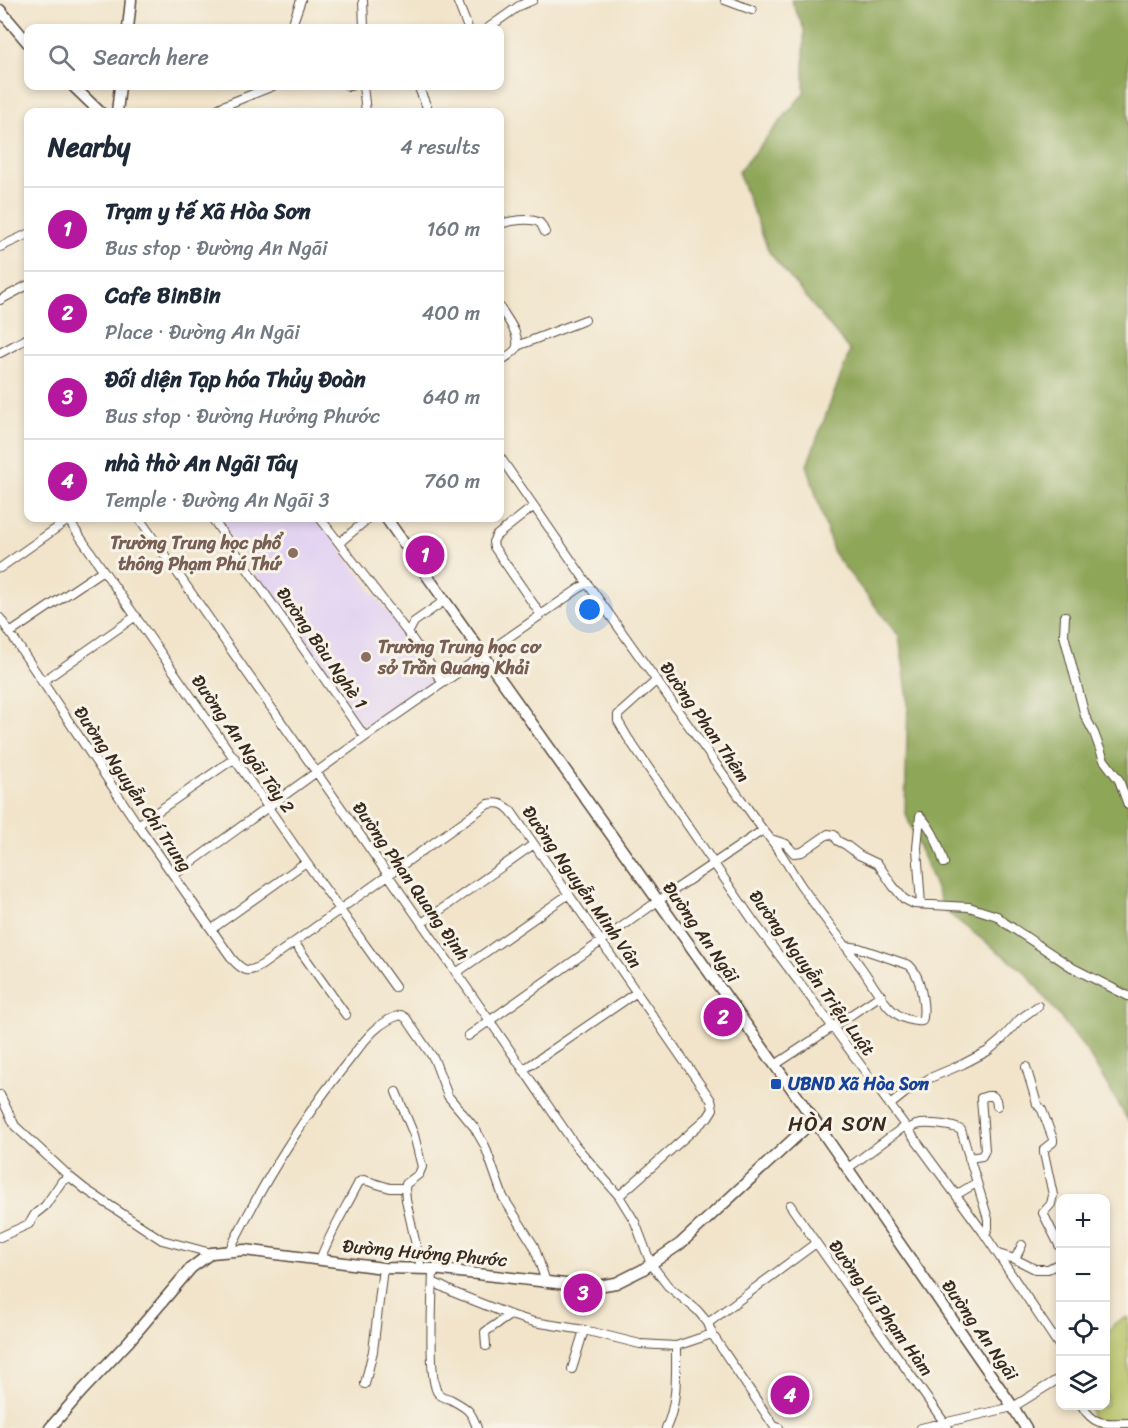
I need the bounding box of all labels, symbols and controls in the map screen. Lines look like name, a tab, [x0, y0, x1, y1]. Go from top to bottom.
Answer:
search box	[24, 24, 504, 90]
text: Search here	[93, 38, 209, 77]
icon: search	[45, 41, 78, 74]
text: Nearby	[48, 124, 130, 170]
text: 4 results	[400, 130, 480, 165]
text: Trạm y tế Xã Hòa Sơn	[105, 192, 311, 231]
text: 1	[63, 212, 72, 247]
text: 160 m	[427, 212, 480, 247]
text: Bus stop · Đường An Ngãi	[105, 231, 327, 266]
text: Cafe BinBin	[105, 276, 221, 315]
text: 2	[62, 296, 73, 331]
text: 400 m	[422, 296, 480, 331]
text: Place · Đường An Ngãi	[105, 315, 300, 350]
text: Đối diện Tạp hóa Thủy Đoàn	[105, 360, 366, 399]
text: 3	[62, 380, 73, 415]
text: 640 m	[423, 380, 480, 415]
text: Bus stop · Đường Hưởng Phước	[105, 399, 380, 434]
text: nhà thờ An Ngãi Tây	[105, 444, 297, 483]
text: 4	[61, 464, 74, 499]
text: 760 m	[424, 464, 480, 499]
text: Temple · Đường An Ngãi 3	[105, 483, 329, 518]
place label: Trường Trung học phổ thông Phạm Phú Thứ	[110, 527, 285, 580]
pin: 1	[406, 532, 444, 578]
marker: Trường Trung học phổ thông Phạm Phú Thứ	[286, 546, 300, 560]
street label: Đường Bàu Nghè 1	[268, 580, 376, 716]
your location	[575, 595, 604, 624]
place label: Trường Trung học cơ sở Trần Quang Khải	[377, 631, 542, 684]
marker: Trường Trung học cơ sở Trần Quang Khải	[359, 650, 373, 664]
street label: Đường Phan Thêm	[651, 655, 759, 789]
street label: Đường An Ngãi Tây 2	[183, 668, 303, 820]
street label: Đường Nguyễn Chí Trung	[65, 699, 201, 879]
street label: Đường Phan Quang Định	[344, 795, 478, 967]
street label: Đường Nguyễn Minh Vân	[514, 799, 651, 976]
street label: Đường An Ngãi	[654, 875, 749, 990]
street label: Đường Nguyễn Triệu Luật	[740, 883, 884, 1063]
pin: 2	[704, 994, 742, 1040]
place label: UBND Xã Hòa Sơn	[788, 1068, 929, 1100]
marker: UBND Xã Hòa Sơn	[769, 1077, 783, 1091]
district label: HÒA SƠN	[788, 1105, 888, 1143]
map controls	[1056, 1194, 1110, 1410]
button: +	[1056, 1194, 1110, 1248]
street label: Đường Hưởng Phước	[341, 1230, 509, 1276]
street label: Đường Vũ Phạm Hàm	[820, 1233, 942, 1384]
button: −	[1056, 1248, 1110, 1302]
pin: 3	[564, 1270, 602, 1316]
street label: Đường An Ngãi	[933, 1273, 1028, 1388]
button: locate	[1056, 1302, 1110, 1356]
button: layers	[1056, 1356, 1110, 1410]
pin: 4	[770, 1372, 810, 1418]

